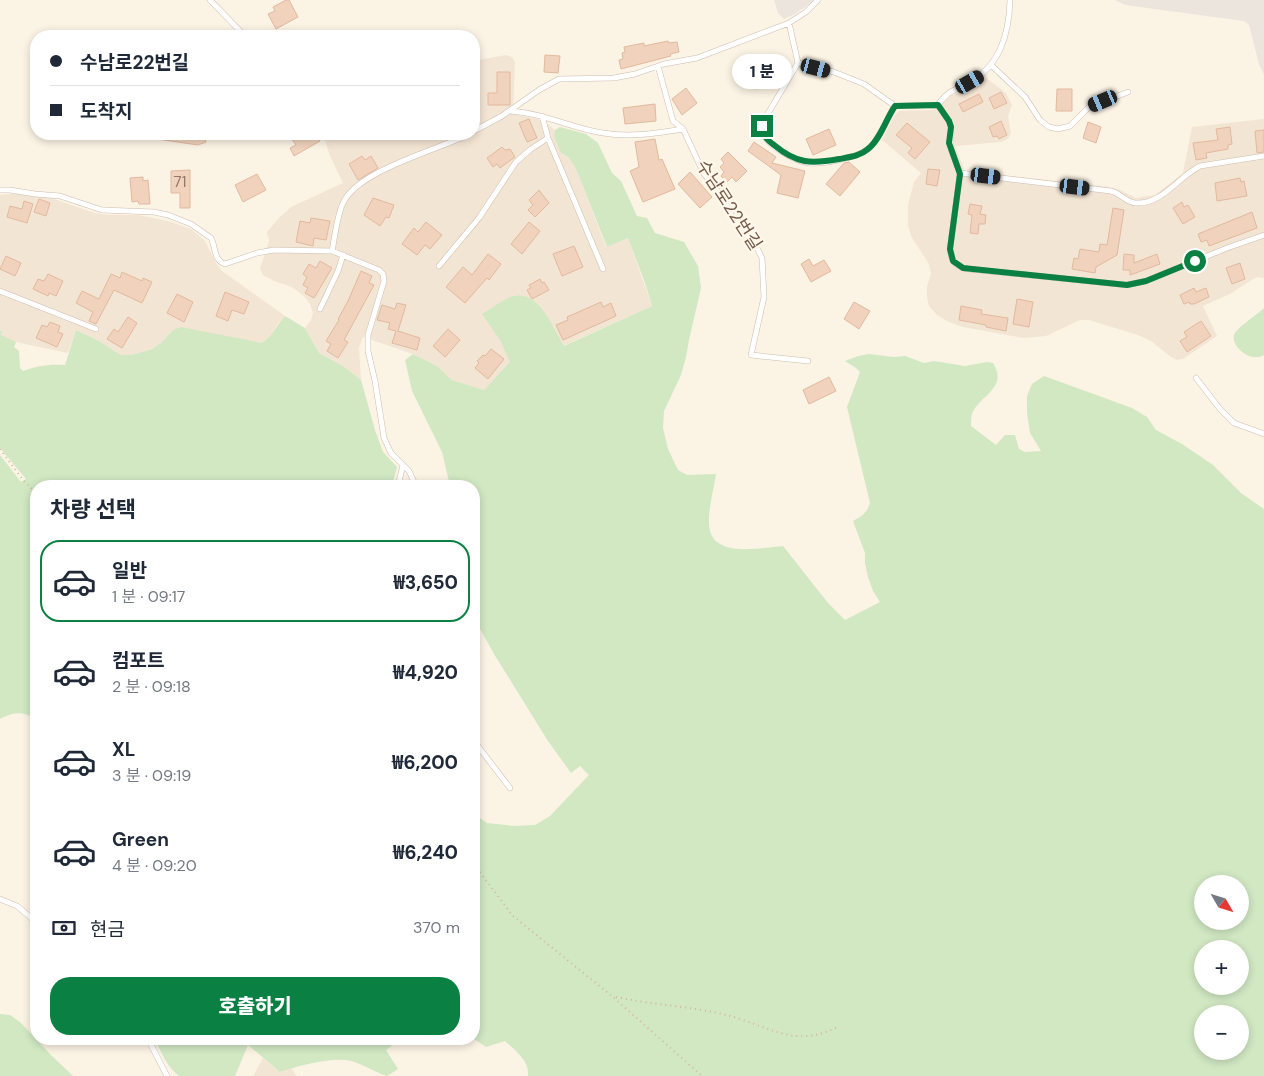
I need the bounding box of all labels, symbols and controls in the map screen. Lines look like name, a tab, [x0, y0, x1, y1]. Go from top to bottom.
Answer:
text: 수남로22번길	[80, 50, 189, 75]
callout: 1 분	[732, 54, 792, 88]
car	[799, 57, 832, 79]
text: 1 분	[750, 61, 774, 82]
car	[953, 68, 986, 96]
car	[1086, 88, 1119, 114]
text: 도착지	[80, 99, 132, 124]
route end	[751, 115, 773, 137]
street label: 수남로22번길	[691, 155, 767, 255]
car	[970, 167, 1001, 185]
house number: 71	[174, 172, 186, 192]
car	[1059, 178, 1090, 196]
route start	[1184, 250, 1206, 272]
text: 차량 선택	[50, 495, 136, 524]
text: 일반	[112, 558, 147, 583]
icon: car	[52, 559, 97, 604]
text: ₩3,650	[393, 570, 458, 595]
text: 1 분 · 09:17	[112, 586, 185, 607]
text: 컴포트	[112, 648, 164, 673]
icon: car	[52, 649, 97, 694]
text: ₩4,920	[393, 660, 458, 685]
text: 2 분 · 09:18	[112, 676, 191, 697]
text: XL	[112, 737, 135, 762]
icon: car	[52, 739, 97, 784]
text: ₩6,200	[392, 750, 458, 775]
text: 3 분 · 09:19	[112, 765, 191, 786]
text: Green	[112, 827, 169, 852]
icon: car	[52, 829, 97, 874]
text: ₩6,240	[393, 840, 458, 865]
text: 4 분 · 09:20	[112, 855, 197, 876]
north arrow	[1194, 875, 1249, 930]
map controls	[1194, 875, 1249, 1060]
icon: cash	[50, 914, 78, 942]
text: 현금	[90, 917, 125, 942]
text: 370 m	[413, 917, 460, 938]
button: +	[1194, 940, 1249, 995]
button: 호출하기	[50, 977, 460, 1035]
button: −	[1194, 1005, 1249, 1060]

